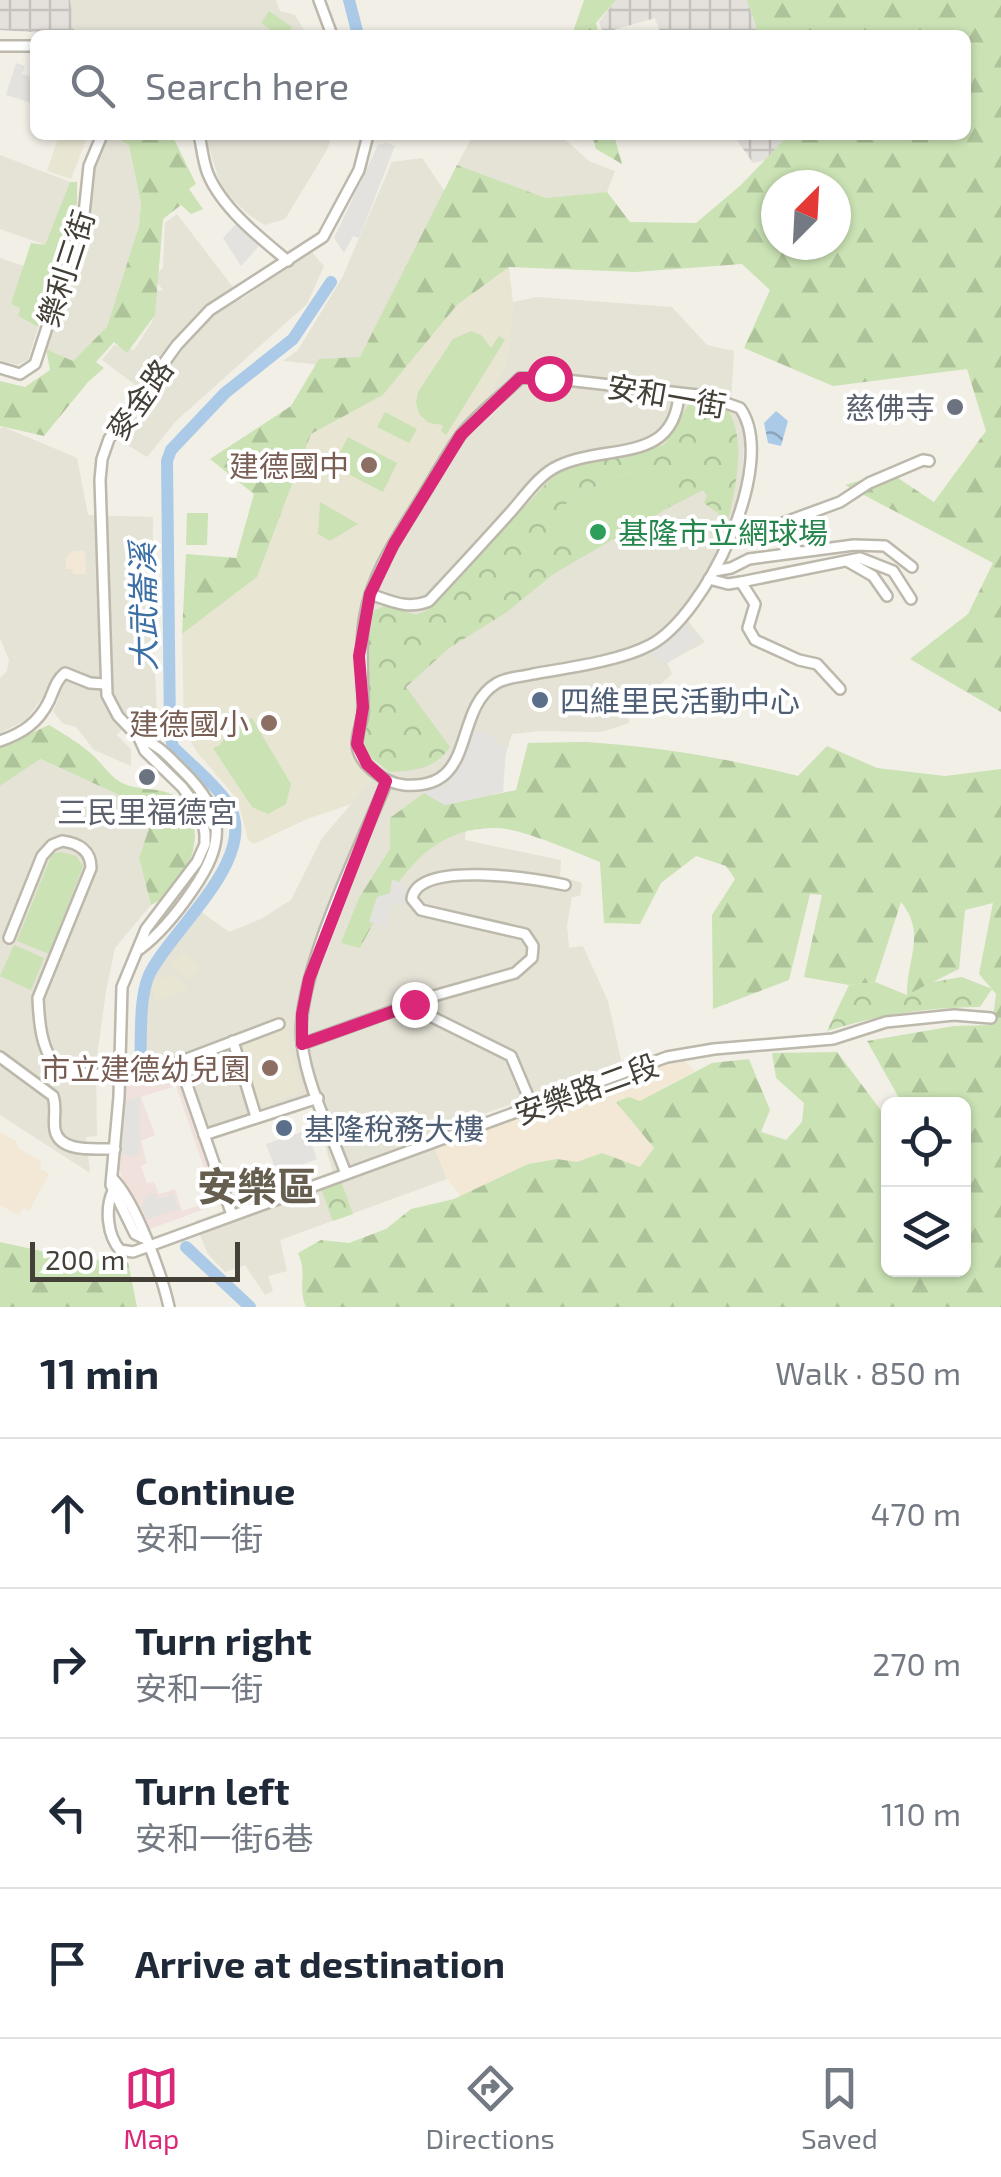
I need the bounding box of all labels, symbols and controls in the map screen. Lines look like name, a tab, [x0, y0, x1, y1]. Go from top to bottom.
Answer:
search box	[30, 30, 971, 140]
icon: search	[65, 58, 120, 113]
text: Search here	[145, 62, 349, 108]
north arrow	[761, 170, 851, 260]
street label: 樂利三街	[29, 205, 101, 331]
street label: 麥金路	[98, 352, 180, 446]
route start	[527, 356, 573, 402]
street label: 安和一街	[605, 367, 729, 423]
place label: 慈佛寺	[845, 389, 935, 425]
marker: 慈佛寺	[944, 396, 966, 418]
place label: 建德國中	[229, 447, 349, 483]
marker: 建德國中	[358, 454, 380, 476]
place label: 基隆市立網球場	[618, 514, 828, 550]
marker: 基隆市立網球場	[587, 521, 609, 543]
water label: 大武崙溪	[122, 539, 162, 671]
place label: 四維里民活動中心	[560, 682, 800, 718]
marker: 四維里民活動中心	[529, 689, 551, 711]
place label: 建德國小	[129, 705, 249, 741]
marker: 建德國小	[258, 712, 280, 734]
marker: 三民里福德宮	[136, 766, 158, 788]
place label: 三民里福德宮	[57, 793, 237, 829]
route end	[392, 982, 438, 1028]
street label: 安樂路二段	[509, 1045, 663, 1131]
place label: 市立建德幼兒園	[40, 1050, 250, 1086]
marker: 市立建德幼兒園	[259, 1057, 281, 1079]
map controls	[881, 1097, 971, 1277]
button: locate	[881, 1097, 971, 1187]
place label: 基隆稅務大樓	[304, 1110, 484, 1146]
marker: 基隆稅務大樓	[273, 1117, 295, 1139]
district label: 安樂區	[197, 1161, 317, 1209]
button: layers	[881, 1187, 971, 1277]
scale bar	[30, 1237, 240, 1282]
text: 200 m	[45, 1242, 125, 1276]
text: 11 min	[40, 1347, 159, 1397]
text: Walk · 850 m	[775, 1353, 961, 1391]
text: Continue	[135, 1467, 295, 1513]
icon: ahead	[40, 1486, 95, 1541]
text: 470 m	[870, 1494, 961, 1532]
text: 安和一街	[135, 1518, 263, 1556]
text: Turn right	[135, 1617, 312, 1663]
icon: right	[40, 1636, 95, 1691]
text: 270 m	[872, 1644, 961, 1682]
text: 安和一街	[135, 1668, 263, 1706]
text: Turn left	[135, 1767, 290, 1813]
icon: left	[40, 1786, 95, 1841]
text: 110 m	[881, 1794, 961, 1832]
text: 安和一街6巷	[135, 1818, 313, 1856]
icon: arrive	[40, 1936, 95, 1991]
text: Arrive at destination	[135, 1940, 505, 1986]
tab: Map	[123, 2061, 179, 2155]
tab: Directions	[426, 2061, 555, 2155]
tab: Saved	[801, 2061, 878, 2155]

